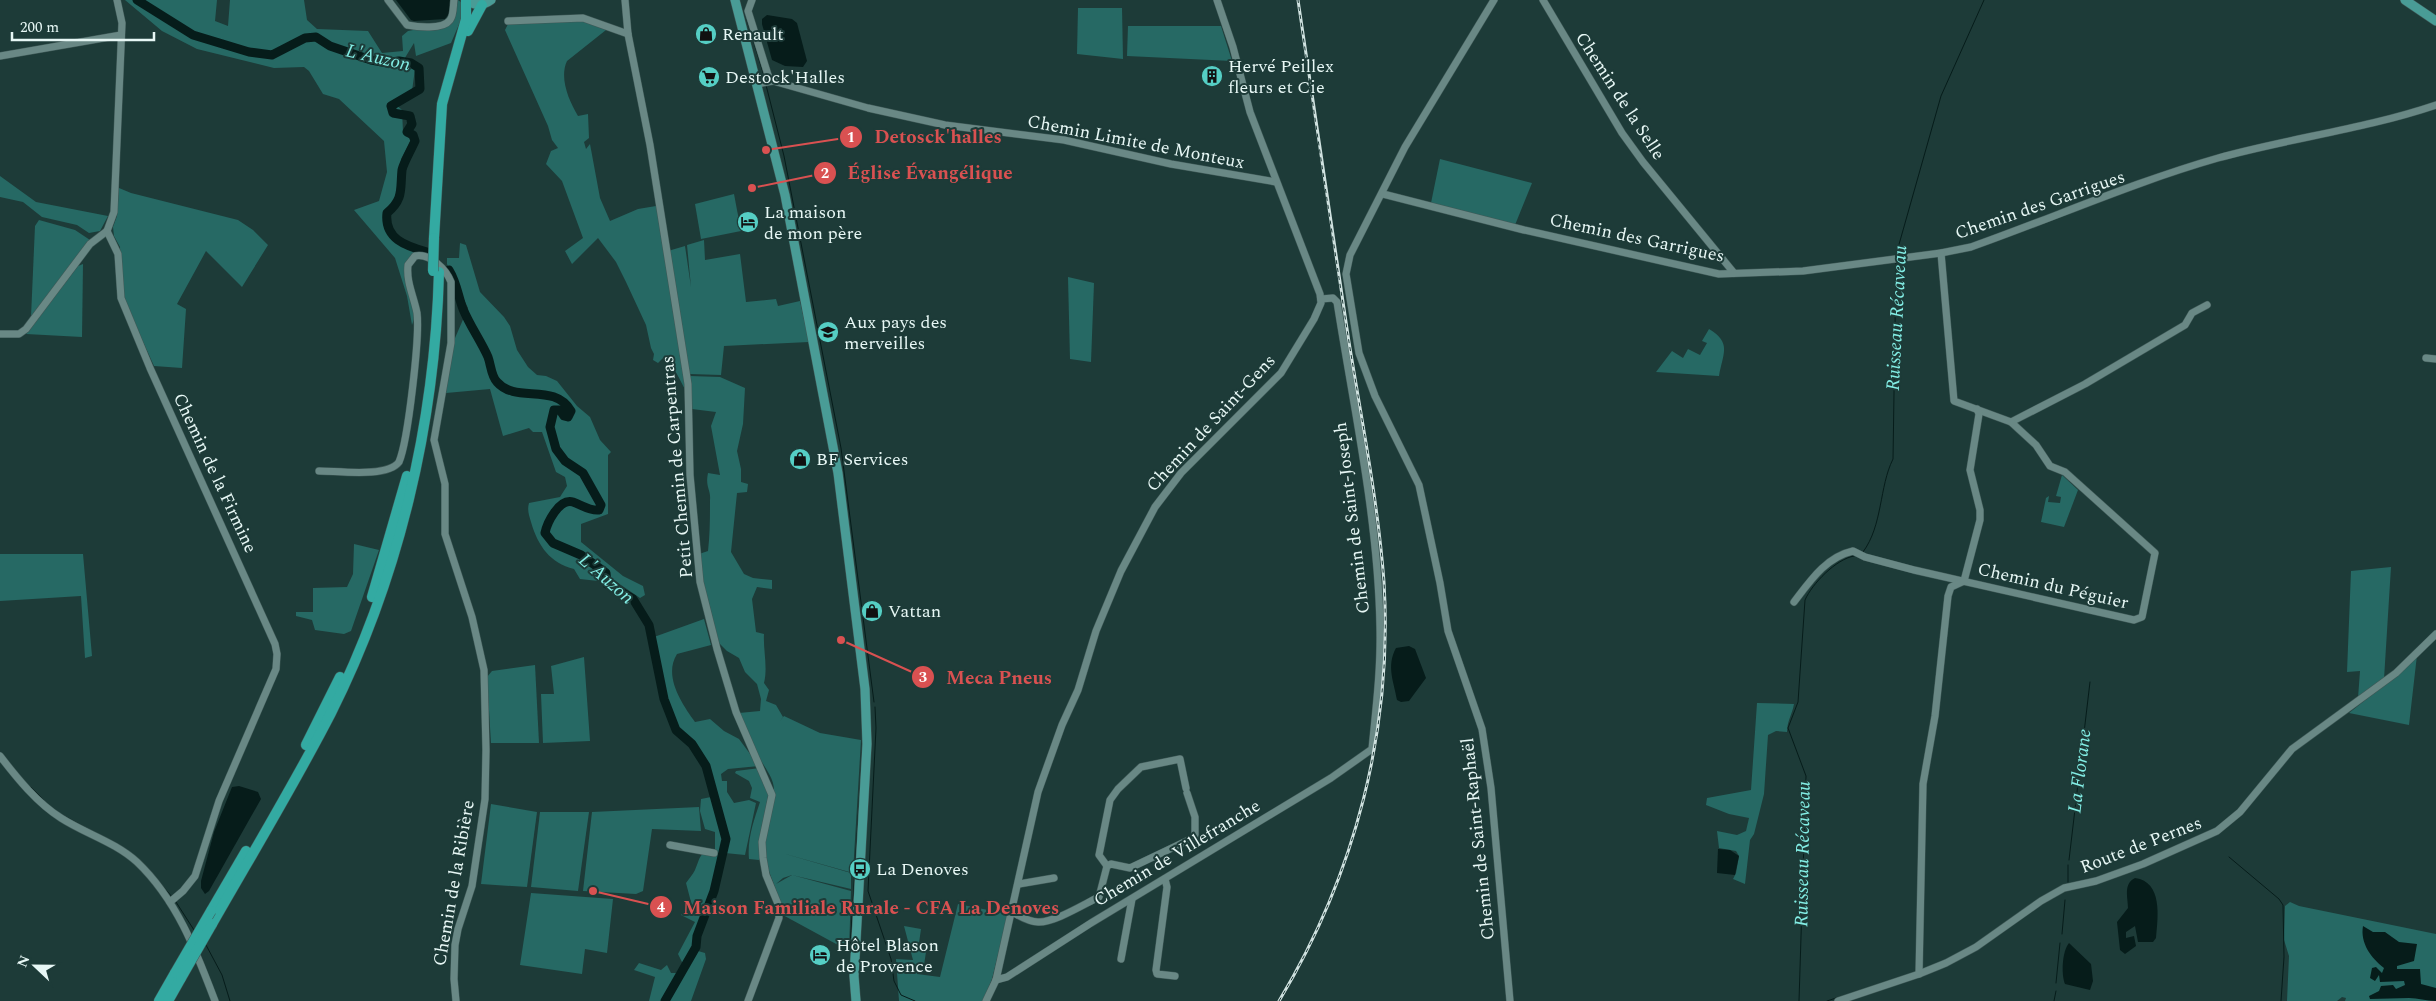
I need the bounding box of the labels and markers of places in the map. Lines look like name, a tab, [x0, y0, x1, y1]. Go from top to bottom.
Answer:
place label: Renault	[722, 21, 784, 48]
shop icon: Renault	[694, 22, 718, 46]
place label: Hervé Peillex fleurs et Cie	[1228, 53, 1334, 101]
place label: Destock'Halles	[725, 64, 845, 91]
building icon: Hervé Peillex fleurs et Cie	[1200, 64, 1224, 88]
supermarket icon: Destock'Halles	[697, 65, 721, 89]
callout: Detosck'halles	[839, 120, 1011, 154]
callout: Église Évangélique	[812, 156, 1022, 190]
place label: La maison de mon père	[764, 199, 862, 247]
hotel icon: La maison de mon père	[736, 210, 760, 234]
place label: Aux pays des merveilles	[844, 309, 947, 357]
school or university icon: Aux pays des merveilles	[816, 320, 840, 344]
place label: BF Services	[816, 446, 909, 473]
shop icon: BF Services	[788, 447, 812, 471]
place label: Vattan	[888, 598, 941, 625]
shop icon: Vattan	[860, 599, 884, 623]
callout: Meca Pneus	[911, 660, 1062, 694]
place label: La Denoves	[876, 856, 969, 883]
bus stop icon: La Denoves	[848, 857, 872, 881]
callout: Maison Familiale Rurale - CFA La Denoves	[648, 890, 1070, 924]
place label: Hôtel Blason de Provence	[836, 932, 939, 980]
hotel icon: Hôtel Blason de Provence	[808, 943, 832, 967]

